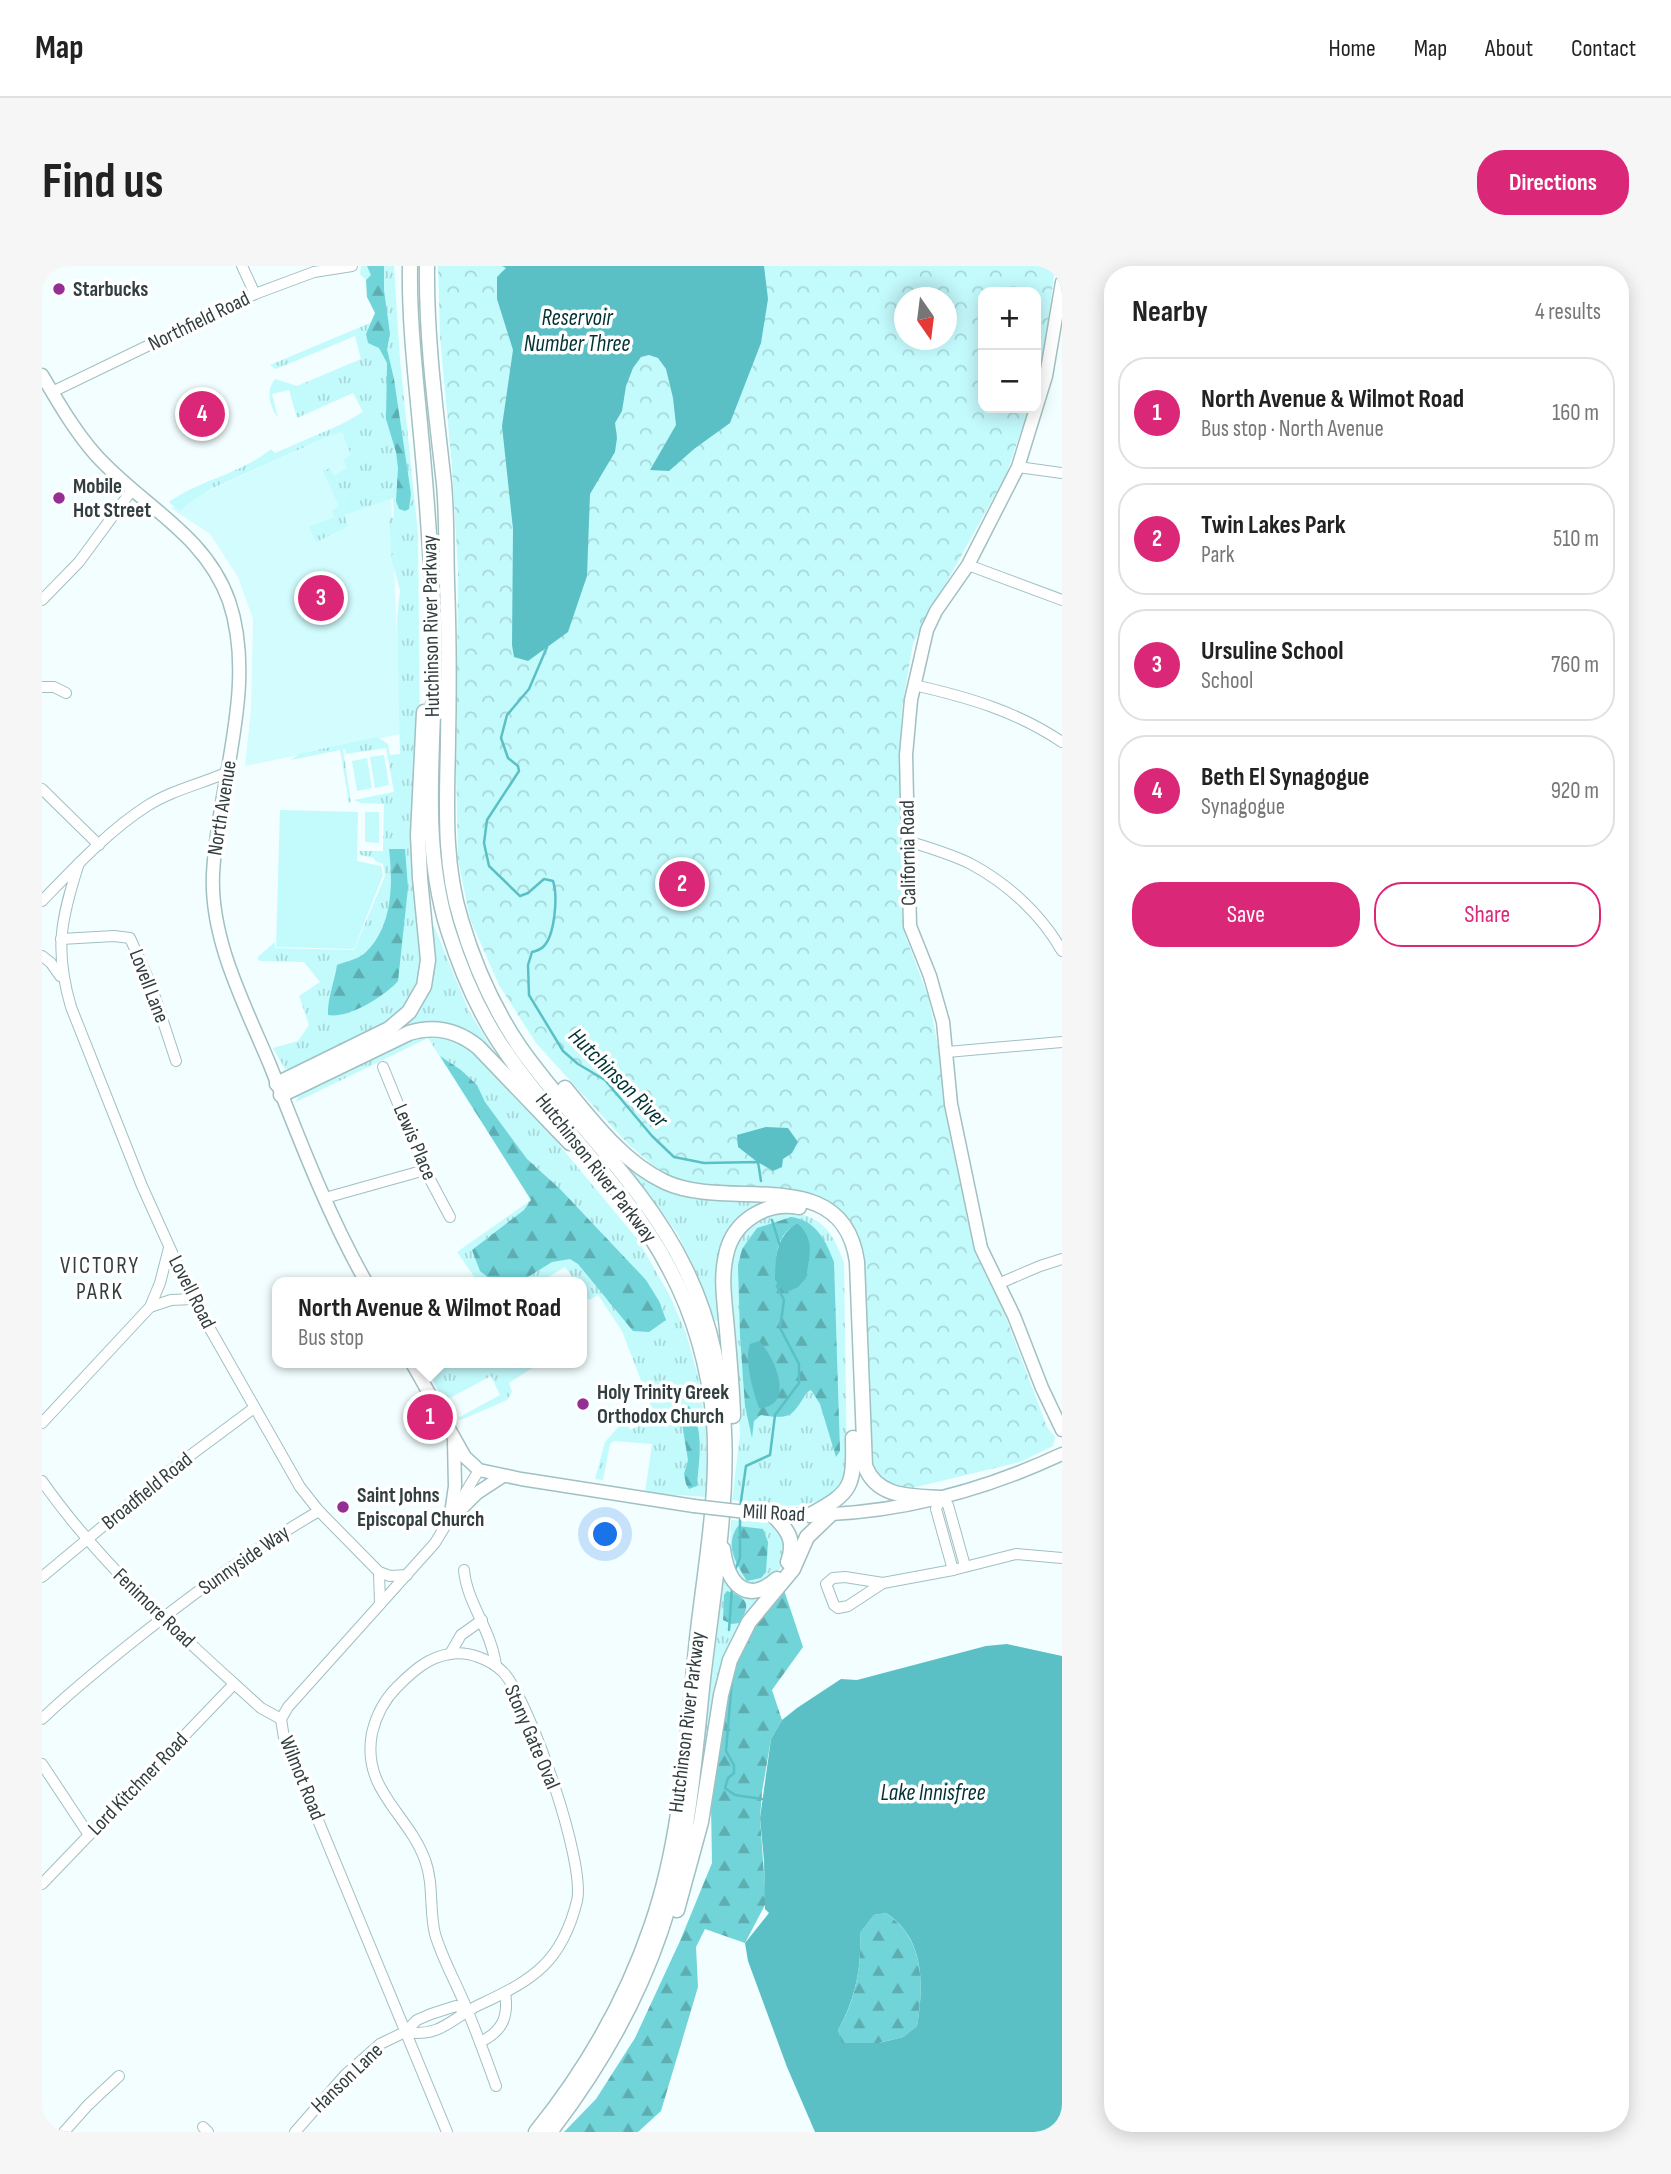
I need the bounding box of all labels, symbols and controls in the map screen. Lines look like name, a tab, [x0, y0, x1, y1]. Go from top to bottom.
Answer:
text: Map	[35, 28, 84, 68]
text: Home	[1328, 34, 1376, 63]
text: Map	[1414, 34, 1447, 63]
text: About	[1485, 34, 1533, 63]
text: Contact	[1571, 34, 1636, 63]
button: Directions	[1477, 150, 1629, 215]
text: Find us	[42, 153, 164, 212]
place label: Starbucks	[73, 277, 148, 302]
marker: Starbucks	[51, 281, 67, 297]
street label: Northfield Road	[144, 286, 254, 356]
north arrow	[894, 287, 957, 350]
map controls	[978, 287, 1041, 413]
button: +	[978, 287, 1041, 350]
text: Nearby	[1132, 294, 1208, 330]
text: 4 results	[1535, 298, 1601, 326]
water label: Reservoir Number Three	[524, 304, 630, 358]
button: −	[978, 350, 1041, 413]
text: North Avenue & Wilmot Road	[1201, 384, 1464, 415]
pin: 4	[179, 388, 225, 440]
text: 1	[1152, 399, 1162, 427]
text: 160 m	[1552, 399, 1599, 427]
text: Bus stop · North Avenue	[1201, 415, 1384, 443]
place label: Mobile Hot Street	[73, 474, 151, 523]
marker: Mobile Hot Street	[51, 490, 67, 506]
text: Twin Lakes Park	[1201, 510, 1346, 541]
text: 2	[1152, 525, 1162, 553]
text: 510 m	[1553, 525, 1599, 553]
street label: Hutchinson River Parkway	[417, 535, 445, 717]
text: Park	[1201, 541, 1235, 569]
pin: 3	[298, 572, 344, 624]
text: Ursuline School	[1201, 636, 1344, 667]
text: 3	[1152, 651, 1162, 679]
text: 760 m	[1551, 651, 1599, 679]
text: School	[1201, 667, 1253, 695]
street label: North Avenue	[202, 759, 242, 857]
text: Beth El Synagogue	[1201, 762, 1369, 793]
text: 4	[1152, 777, 1162, 805]
text: 920 m	[1551, 777, 1599, 805]
text: Synagogue	[1201, 793, 1285, 821]
street label: California Road	[895, 800, 921, 906]
pin: 2	[659, 858, 705, 910]
button: Save	[1132, 882, 1360, 947]
button: Share	[1374, 882, 1601, 947]
street label: Lovell Lane	[124, 946, 174, 1026]
water label: Hutchinson River	[562, 1022, 675, 1135]
street label: Hutchinson River Parkway	[530, 1088, 662, 1248]
street label: Lewis Place	[388, 1100, 442, 1184]
street label: Lovell Road	[163, 1251, 221, 1333]
district label: VICTORY PARK	[60, 1252, 140, 1306]
popup	[272, 1277, 587, 1368]
text: North Avenue & Wilmot Road	[298, 1293, 561, 1324]
text: Bus stop	[298, 1324, 364, 1352]
place label: Holy Trinity Greek Orthodox Church	[597, 1380, 729, 1429]
pin: 1	[407, 1391, 453, 1443]
marker: Holy Trinity Greek Orthodox Church	[575, 1396, 591, 1412]
street label: Broadfield Road	[97, 1447, 197, 1535]
place label: Saint Johns Episcopal Church	[357, 1483, 484, 1532]
marker: Saint Johns Episcopal Church	[335, 1499, 351, 1515]
street label: Mill Road	[742, 1499, 806, 1527]
your location	[588, 1517, 622, 1551]
street label: Sunnyside Way	[194, 1520, 294, 1600]
street label: Fenimore Road	[108, 1563, 200, 1653]
street label: Hutchinson River Parkway	[663, 1630, 711, 1814]
street label: Stony Gate Oval	[499, 1681, 565, 1793]
street label: Lord Kitchner Road	[83, 1728, 193, 1840]
street label: Wilmot Road	[274, 1732, 330, 1824]
water label: Lake Innisfree	[881, 1779, 985, 1807]
street label: Hanson Lane	[306, 2038, 388, 2118]

